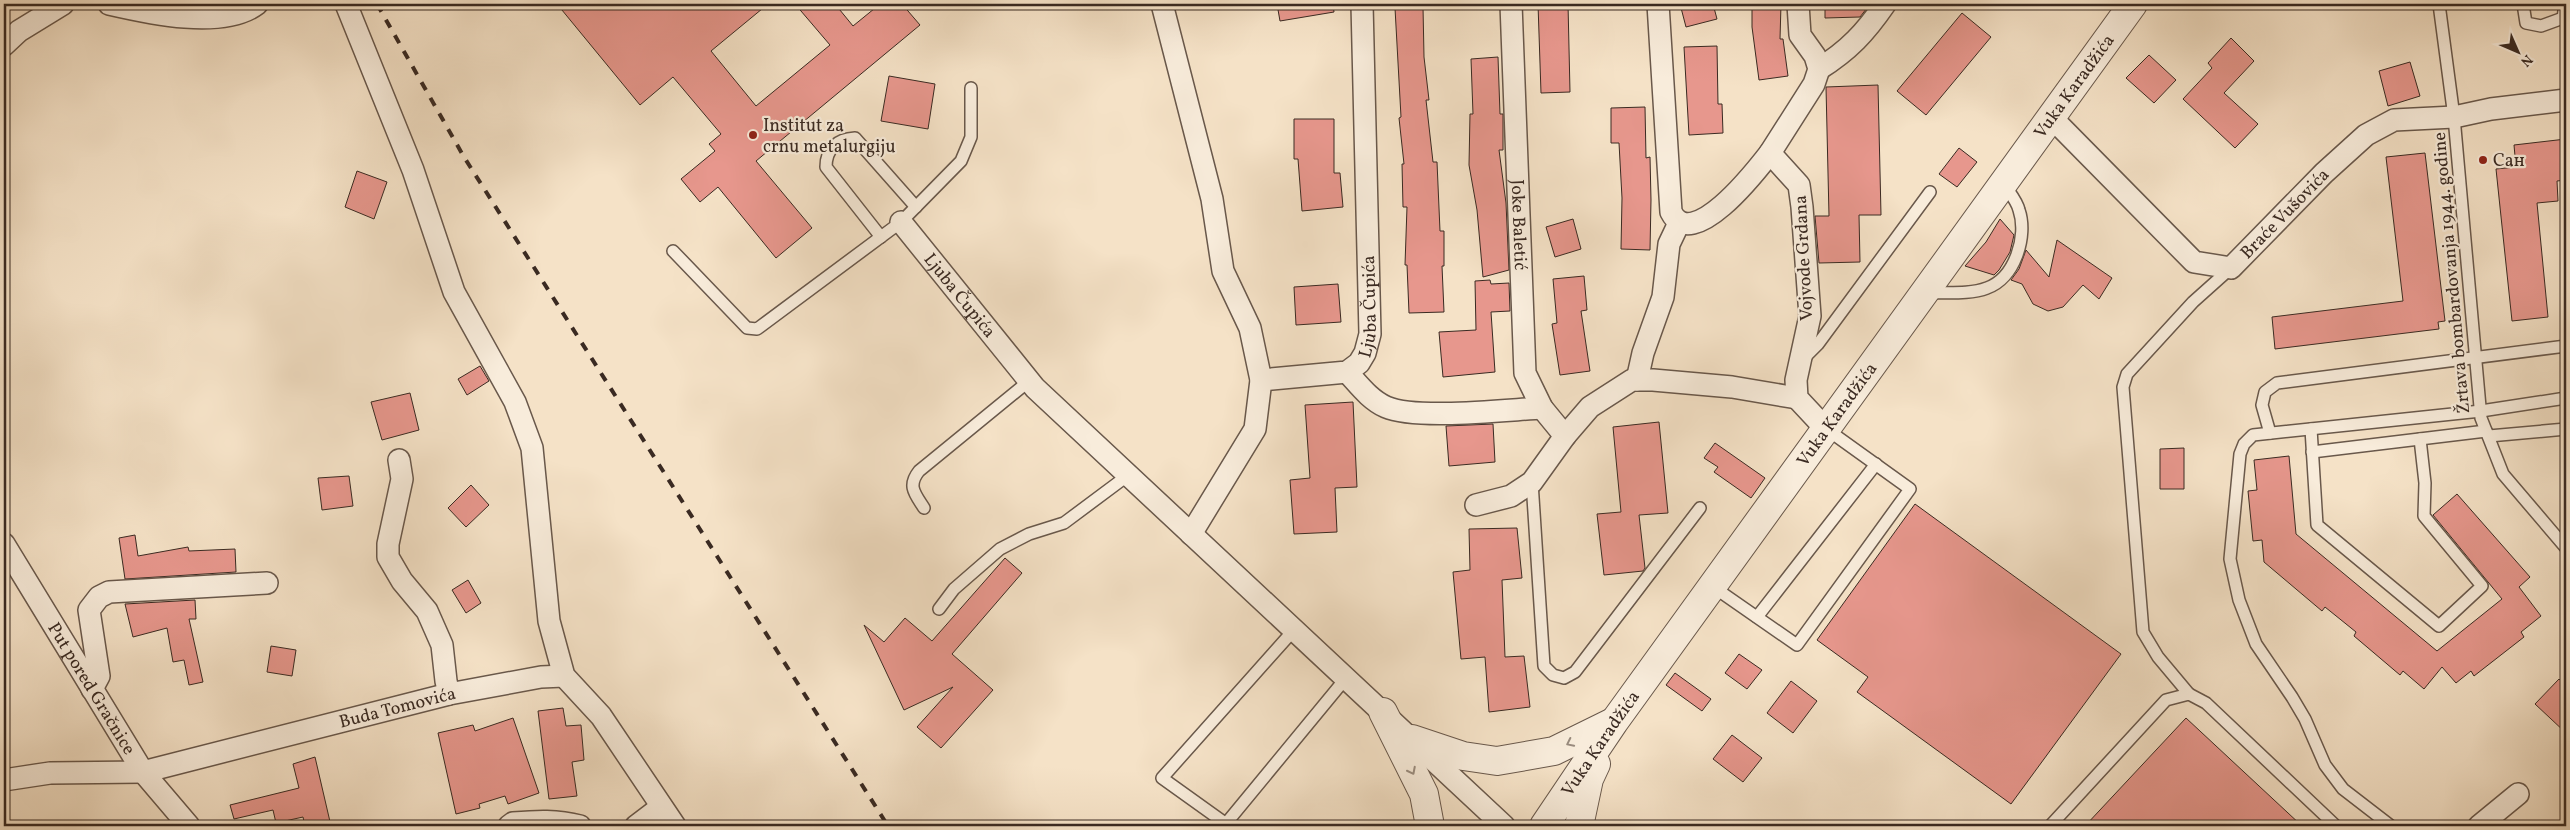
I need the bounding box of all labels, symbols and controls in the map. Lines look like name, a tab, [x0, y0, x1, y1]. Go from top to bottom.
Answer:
north arrow	[2492, 28, 2542, 78]
street label: Vuka Karadžića	[2029, 30, 2121, 144]
text: N	[2516, 50, 2536, 70]
place label: Institut za crnu metalurgiju	[763, 114, 896, 160]
marker: Institut za crnu metalurgiju	[747, 129, 759, 141]
street label: Žrtava bombardovanja 1944. godine	[2428, 131, 2477, 415]
place label: Сан	[2493, 149, 2525, 174]
marker: Сан	[2477, 154, 2489, 166]
street label: Braće Vušovića	[2235, 163, 2336, 265]
street label: Joke Baletić	[1504, 179, 1532, 271]
street label: Vojvode Grdana	[1789, 194, 1820, 322]
street label: Ljuba Čupića	[917, 248, 1001, 344]
street label: Ljuba Čupića	[1353, 255, 1384, 361]
street label: Vuka Karadžića	[1791, 358, 1884, 473]
street label: Put pored Gračnice	[41, 618, 141, 760]
street label: Buda Tomovića	[337, 682, 458, 736]
street label: Vuka Karadžića	[1556, 686, 1647, 802]
one-way arrow	[1566, 737, 1575, 747]
one-way arrow	[1406, 766, 1416, 775]

